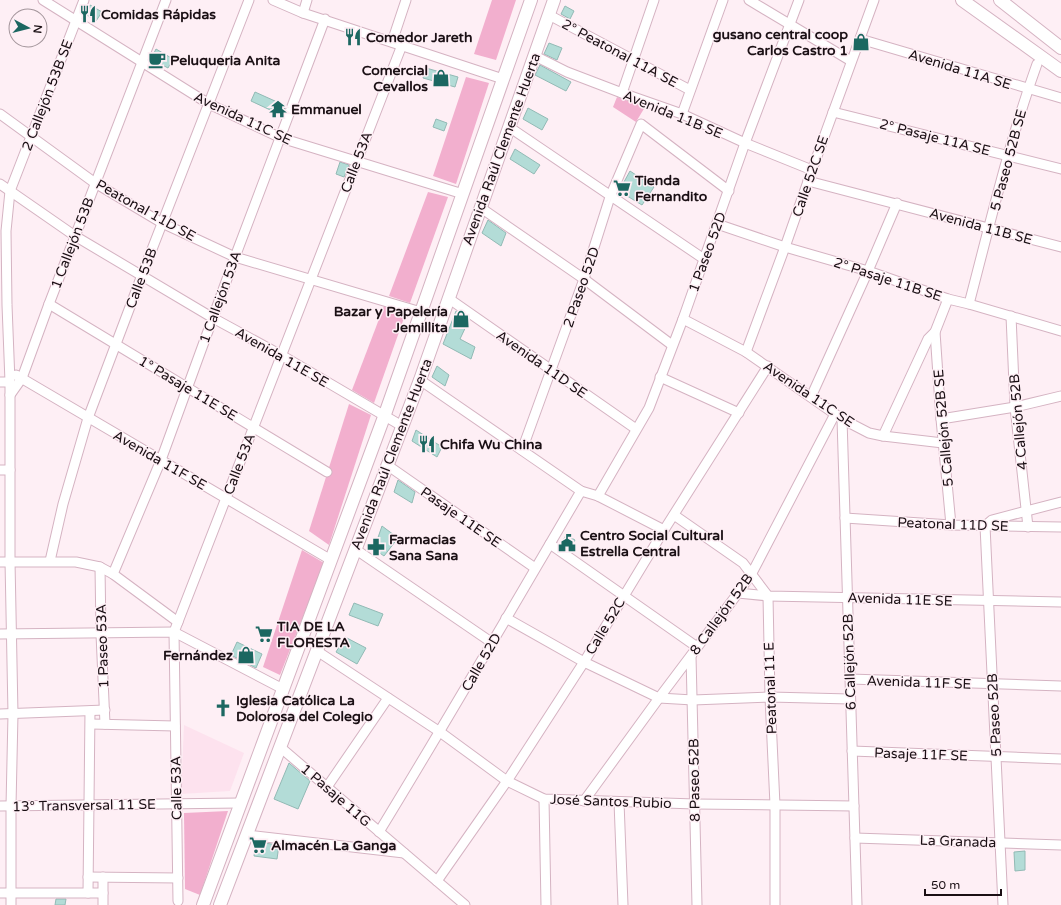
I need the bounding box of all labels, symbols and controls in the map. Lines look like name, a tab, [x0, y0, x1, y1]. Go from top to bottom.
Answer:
restaurant icon: Comidas Rápidas	[78, 4, 98, 24]
place label: Comidas Rápidas	[101, 6, 216, 23]
north arrow	[8, 8, 48, 48]
street label: 2° Peatonal 11A SE	[559, 16, 681, 91]
text: N	[30, 24, 44, 34]
place label: gusano central coop Carlos Castro 1	[713, 26, 848, 59]
restaurant icon: Comedor Jareth	[343, 27, 363, 47]
place label: Comedor Jareth	[366, 29, 472, 46]
shop icon: gusano central coop Carlos Castro 1	[851, 32, 871, 52]
street label: 2 Callejón 53B SE	[18, 37, 77, 153]
street label: Avenida 11A SE	[906, 46, 1013, 93]
cafe icon: Peluqueria Anita	[147, 50, 167, 70]
street label: Avenida Raúl Clemente Huerta	[459, 51, 544, 248]
place label: Peluqueria Anita	[170, 52, 281, 69]
place label: Comercial Cevallos	[362, 62, 428, 95]
shop icon: Comercial Cevallos	[431, 68, 451, 88]
street label: Avenida 11B SE	[620, 87, 725, 142]
street label: Avenida 11C SE	[191, 88, 294, 149]
temple icon: Emmanuel	[268, 99, 288, 119]
place label: Emmanuel	[291, 101, 362, 118]
street label: 5 Paseo 52B SE	[987, 107, 1030, 213]
street label: 2° Pasaje 11A SE	[878, 115, 992, 159]
street label: Calle 53A	[337, 129, 376, 195]
street label: Calle 52C SE	[789, 133, 832, 219]
place label: Tienda Fernandito	[634, 172, 708, 205]
street label: Peatonal 11D SE	[93, 176, 199, 245]
supermarket icon: Tienda Fernandito	[612, 178, 632, 198]
street label: 1 Callejón 53B	[47, 195, 98, 291]
street label: Avenida 11B SE	[927, 205, 1034, 248]
street label: 1 Paseo 52D	[685, 210, 730, 295]
street label: 2 Paseo 52D	[560, 245, 603, 330]
street label: Calle 53B	[122, 246, 161, 311]
street label: 1 Callejón 53A	[196, 249, 245, 346]
street label: 2° Pasaje 11B SE	[832, 254, 944, 305]
place label: Bazar y Papelería Jemillita	[334, 303, 448, 336]
shop icon: Bazar y Papelería Jemillita	[451, 309, 471, 329]
street label: Avenida 11E SE	[232, 324, 332, 391]
street label: Avenida 11D SE	[493, 327, 590, 402]
street label: 1° Pasaje 11E SE	[135, 352, 240, 425]
street label: Avenida Raúl Clemente Huerta	[347, 356, 436, 552]
street label: Avenida 11C SE	[760, 358, 857, 431]
street label: 5 Callejón 52B SE	[930, 369, 957, 487]
street label: 4 Callejón 52B	[1006, 373, 1031, 471]
street label: Avenida 11F SE	[110, 427, 209, 494]
street label: Calle 53A	[220, 431, 259, 497]
restaurant icon: Chifa Wu China	[417, 434, 437, 454]
place label: Chifa Wu China	[440, 436, 542, 453]
street label: Pasaje 11E SE	[417, 483, 504, 551]
street label: Peatonal 11D SE	[897, 514, 1009, 535]
place label: Centro Social Cultural Estrella Central	[580, 527, 724, 560]
place label: Farmacias Sana Sana	[389, 531, 459, 564]
public building icon: Centro Social Cultural Estrella Central	[557, 533, 577, 553]
pharmacy icon: Farmacias Sana Sana	[366, 537, 386, 557]
street label: 8 Callejón 52B	[686, 570, 757, 658]
street label: Avenida 11E SE	[847, 589, 953, 610]
street label: Calle 52C	[582, 594, 629, 658]
street label: 1 Paseo 53A	[93, 604, 112, 688]
street label: 6 Callejón 52B	[839, 613, 860, 710]
place label: TIA DE LA FLORESTA	[276, 618, 351, 651]
supermarket icon: TIA DE LA FLORESTA	[254, 624, 274, 644]
street label: Calle 52D	[458, 630, 505, 694]
street label: Peatonal 11 E	[760, 642, 781, 734]
shop icon: Fernández	[236, 645, 256, 665]
place label: Fernández	[163, 647, 233, 664]
street label: Avenida 11F SE	[866, 672, 972, 693]
street label: 5 Paseo 52B	[984, 673, 1005, 757]
place label: Iglesia Católica La Dolorosa del Colegio	[236, 692, 373, 725]
church icon: Iglesia Católica La Dolorosa del Colegio	[213, 698, 233, 718]
street label: 8 Paseo 52B	[685, 738, 704, 822]
street label: Pasaje 11F SE	[874, 744, 968, 765]
street label: Calle 53A	[167, 756, 186, 820]
street label: 1 Pasaje 11G	[297, 760, 374, 830]
street label: José Santos Rubio	[550, 791, 672, 812]
street label: 13° Transversal 11 SE	[12, 796, 156, 815]
street label: La Granada	[919, 832, 997, 851]
supermarket icon: Almacén La Ganga	[248, 835, 268, 855]
place label: Almacén La Ganga	[271, 837, 396, 854]
scale bar	[925, 871, 1001, 897]
text: 50 m	[931, 878, 960, 892]

